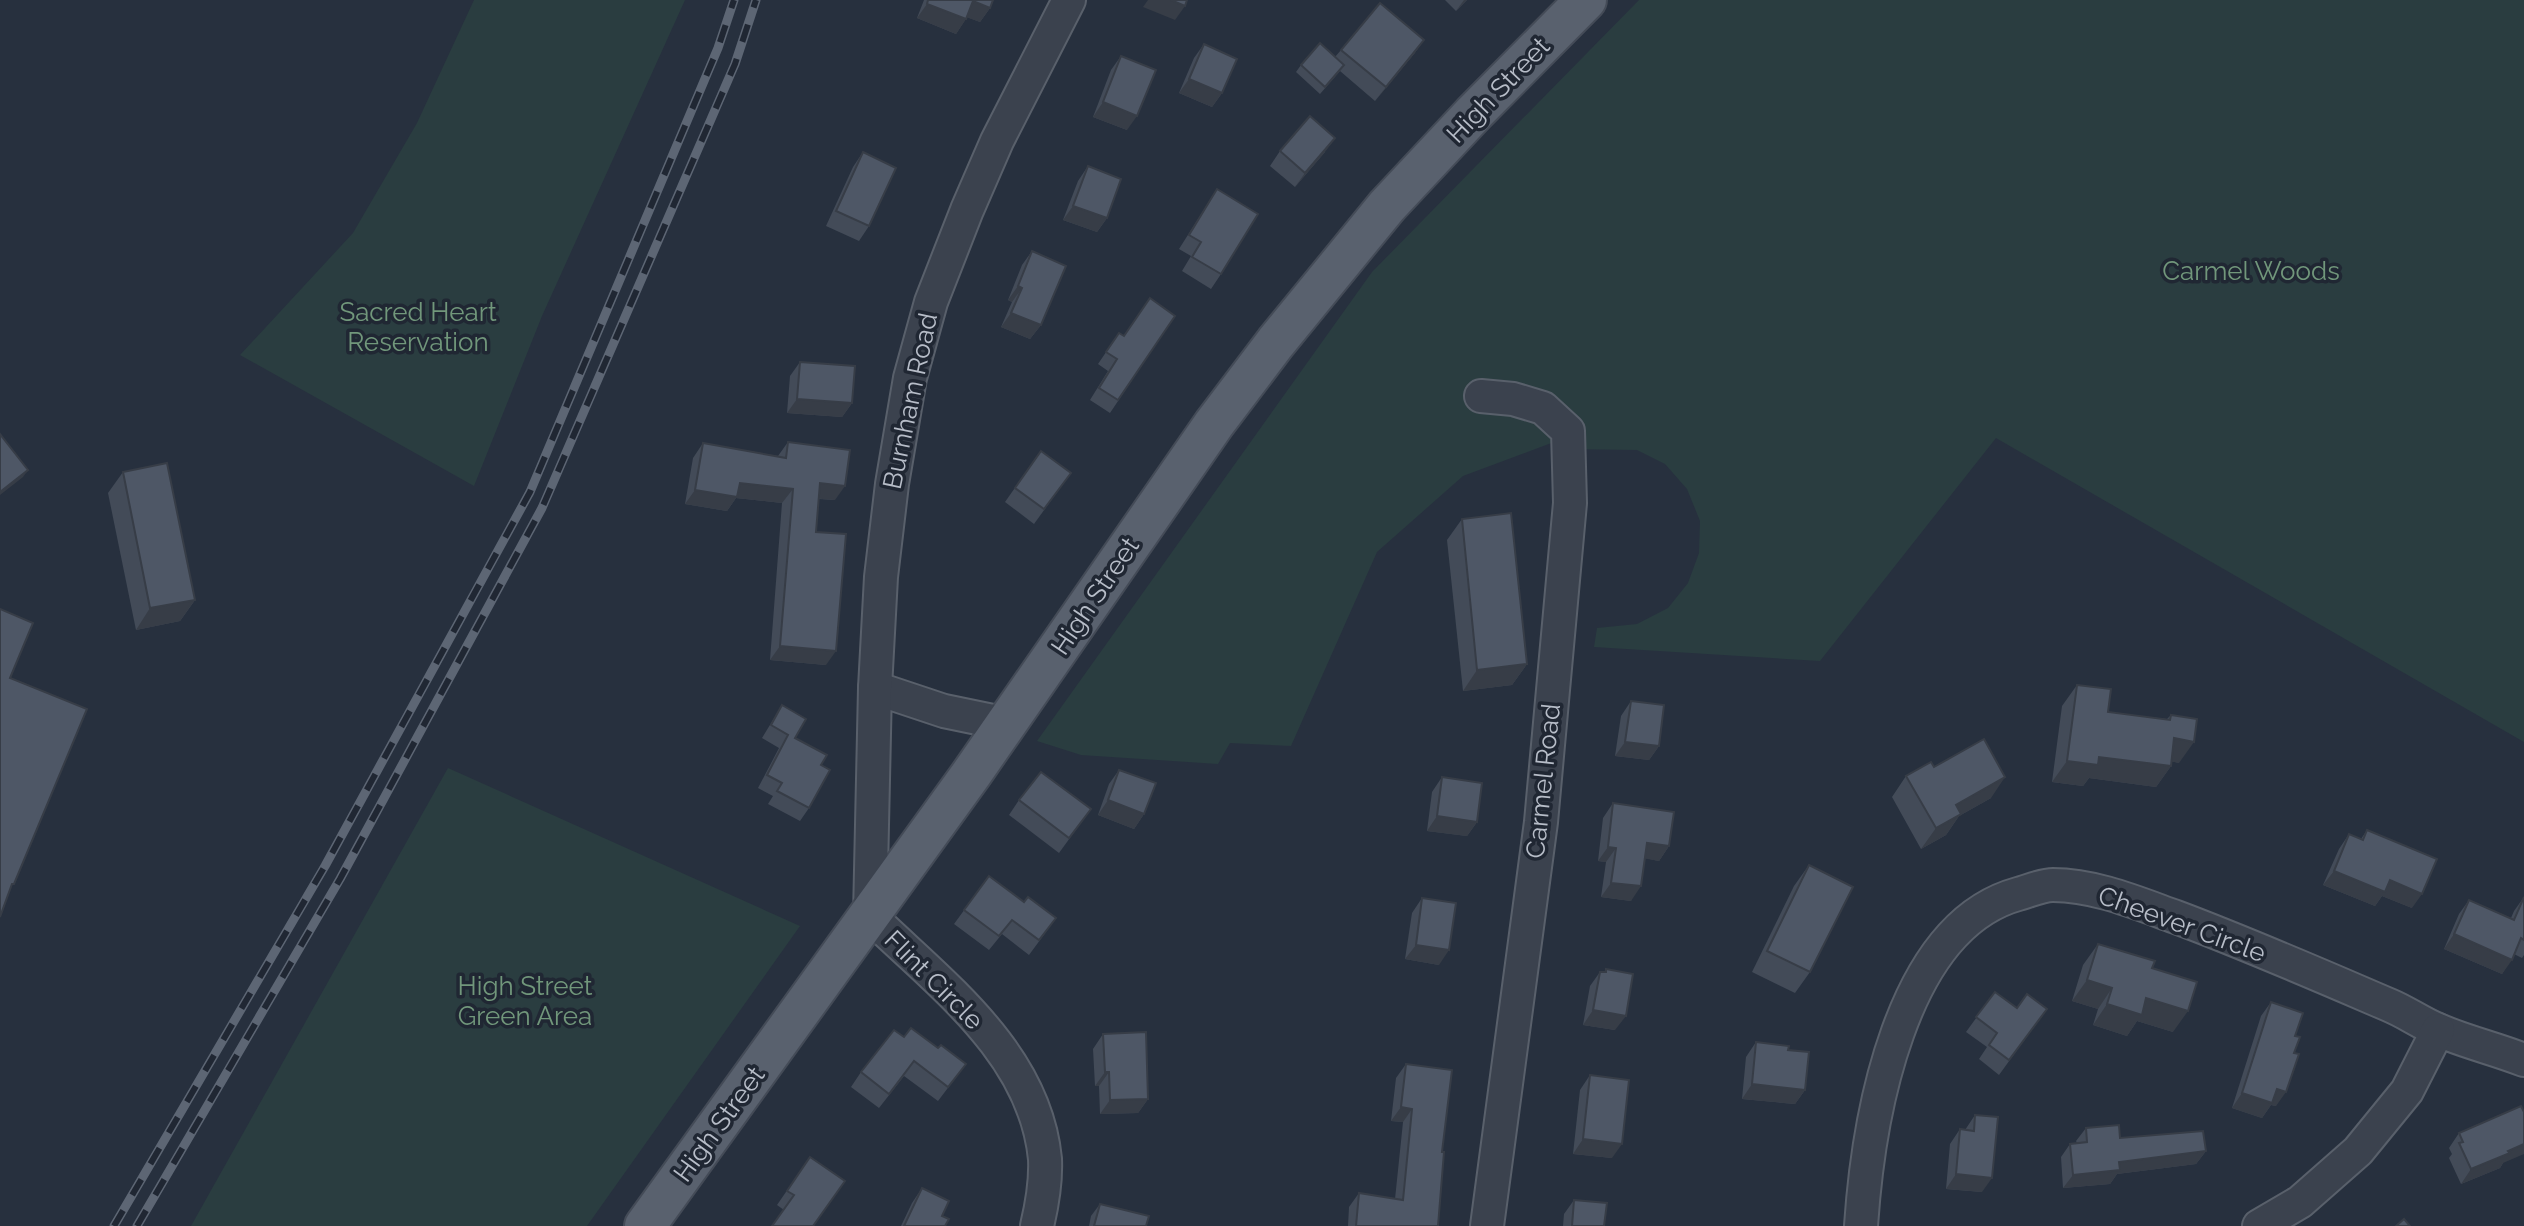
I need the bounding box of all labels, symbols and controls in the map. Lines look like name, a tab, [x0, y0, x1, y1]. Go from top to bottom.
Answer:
street label: High Street	[1440, 31, 1556, 149]
park label: Carmel Woods	[2162, 256, 2340, 286]
park label: Sacred Heart Reservation	[339, 297, 497, 357]
street label: Burnham Road	[877, 310, 943, 492]
street label: High Street	[1045, 531, 1145, 660]
street label: Carmel Road	[1520, 702, 1566, 860]
street label: Cheever Circle	[2094, 880, 2270, 968]
street label: Flint Circle	[878, 924, 990, 1036]
park label: High Street Green Area	[458, 971, 593, 1031]
street label: High Street	[667, 1060, 771, 1187]

